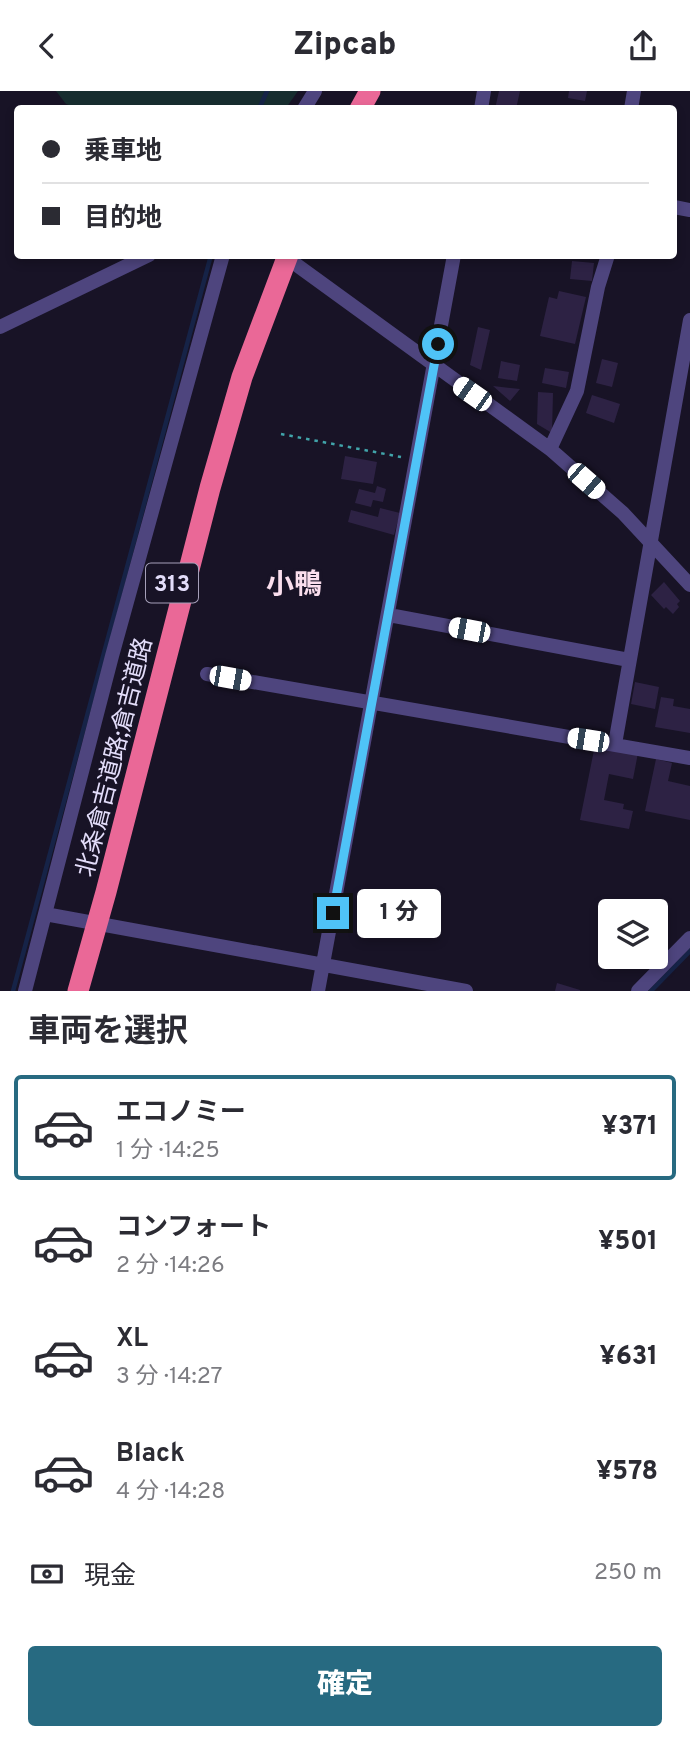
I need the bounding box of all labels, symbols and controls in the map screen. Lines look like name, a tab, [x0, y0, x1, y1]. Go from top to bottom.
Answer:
text: Zipcab	[294, 26, 396, 66]
icon: back	[28, 27, 66, 65]
icon: share	[624, 27, 662, 65]
text: 乗車地	[84, 136, 162, 169]
text: 目的地	[84, 203, 162, 236]
route start	[422, 328, 454, 360]
car	[449, 373, 496, 415]
car	[564, 459, 609, 503]
road number: 313	[146, 563, 198, 603]
district label: 小鴨	[266, 568, 322, 604]
car	[447, 616, 492, 644]
street label: 北条倉吉道路;倉吉道路	[72, 635, 160, 880]
car	[208, 664, 253, 692]
car	[566, 726, 611, 754]
callout: 1 分	[358, 889, 442, 937]
route end	[317, 897, 349, 929]
text: 1 分	[380, 899, 418, 928]
map controls	[598, 899, 668, 969]
button: layers	[598, 899, 668, 969]
text: 車両を選択	[28, 1013, 188, 1053]
icon: car	[32, 1096, 95, 1159]
text: エコノミー	[116, 1097, 246, 1130]
text: ¥371	[602, 1111, 658, 1144]
text: 1 分 · 14:25	[116, 1137, 220, 1166]
icon: car	[32, 1211, 95, 1274]
text: コンフォート	[116, 1212, 271, 1245]
text: ¥501	[598, 1226, 658, 1259]
text: 2 分 · 14:26	[116, 1252, 225, 1281]
text: XL	[116, 1323, 148, 1356]
icon: car	[32, 1326, 95, 1389]
text: ¥631	[600, 1341, 658, 1374]
text: 3 分 · 14:27	[116, 1363, 223, 1392]
text: Black	[116, 1438, 185, 1471]
icon: car	[32, 1441, 95, 1504]
text: ¥578	[596, 1456, 658, 1489]
text: 4 分 · 14:28	[116, 1478, 225, 1507]
icon: cash	[28, 1555, 66, 1593]
text: 250 m	[594, 1559, 662, 1588]
text: 現金	[84, 1561, 136, 1594]
button: 確定	[28, 1646, 662, 1726]

